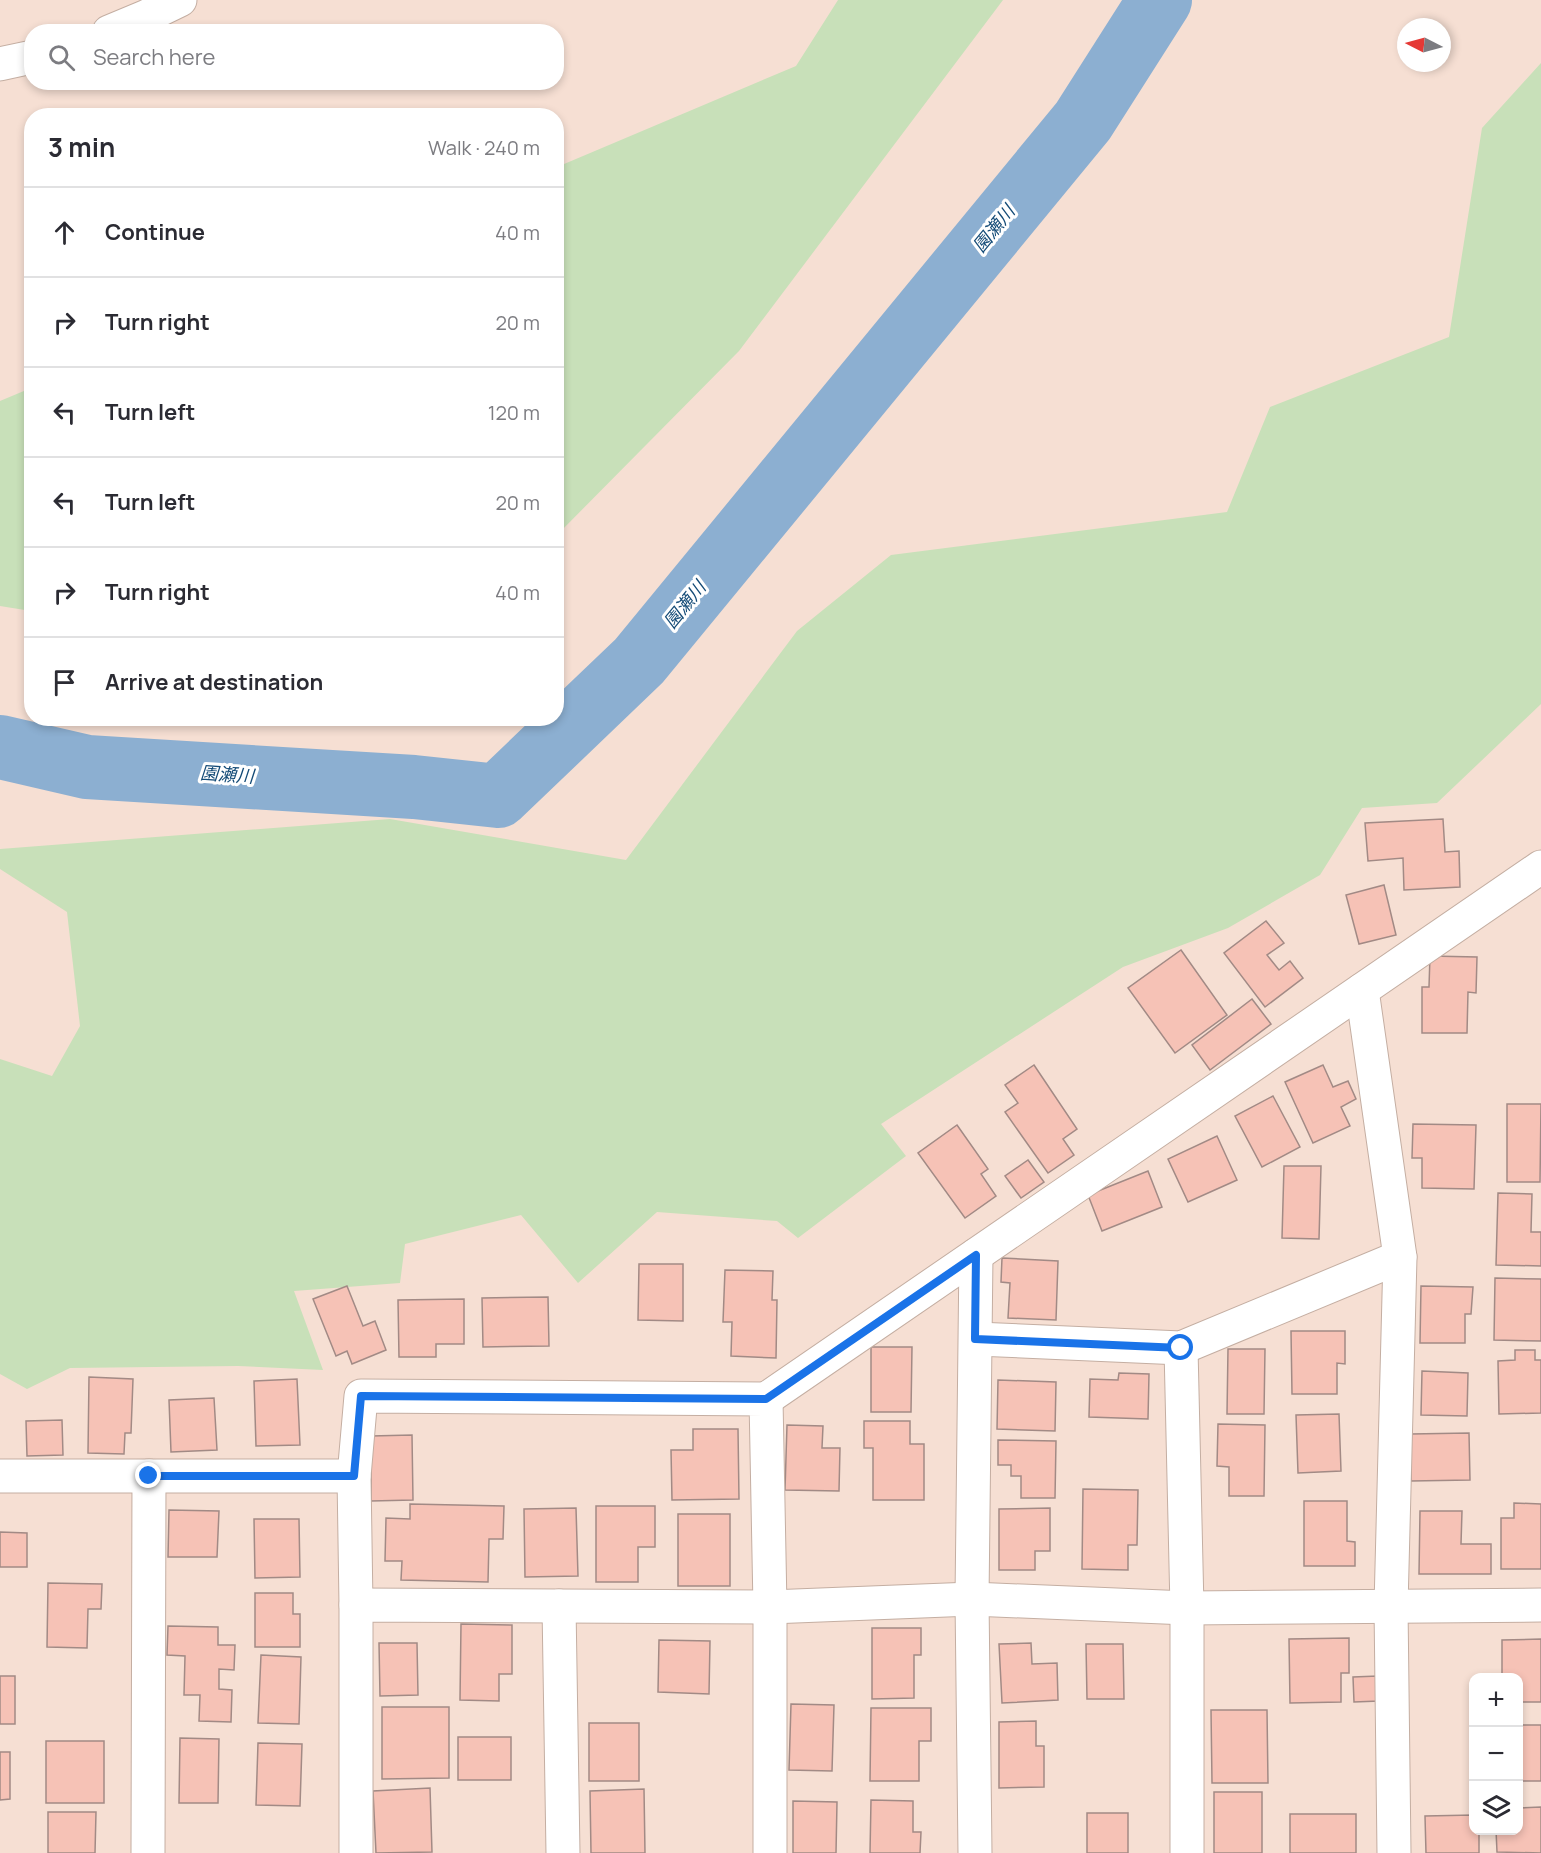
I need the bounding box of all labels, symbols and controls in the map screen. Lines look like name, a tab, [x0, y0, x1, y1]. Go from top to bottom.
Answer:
north arrow	[1397, 18, 1451, 72]
search box	[24, 24, 564, 90]
icon: search	[45, 41, 78, 74]
text: Search here	[93, 42, 215, 72]
text: 3 min	[48, 129, 115, 165]
text: Walk · 240 m	[428, 134, 540, 161]
water label: 園瀬川	[967, 198, 1021, 257]
icon: ahead	[48, 216, 81, 249]
text: Continue	[105, 217, 205, 247]
text: 40 m	[495, 219, 540, 246]
icon: right	[48, 306, 81, 339]
text: Turn right	[105, 307, 210, 337]
text: 20 m	[495, 309, 540, 336]
icon: left	[48, 396, 81, 429]
text: Turn left	[105, 397, 195, 427]
text: 120 m	[488, 399, 540, 426]
icon: left	[48, 486, 81, 519]
text: Turn left	[105, 487, 195, 517]
text: 20 m	[495, 489, 540, 516]
water label: 園瀬川	[658, 574, 712, 633]
icon: right	[48, 576, 81, 609]
text: Turn right	[105, 577, 210, 607]
text: 40 m	[495, 579, 540, 606]
icon: arrive	[48, 666, 81, 699]
text: Arrive at destination	[105, 667, 323, 697]
water label: 園瀬川	[199, 760, 257, 788]
route start	[1167, 1334, 1193, 1360]
route end	[135, 1462, 161, 1488]
map controls	[1469, 1673, 1523, 1835]
button: +	[1469, 1673, 1523, 1727]
button: −	[1469, 1727, 1523, 1781]
button: layers	[1469, 1781, 1523, 1835]

